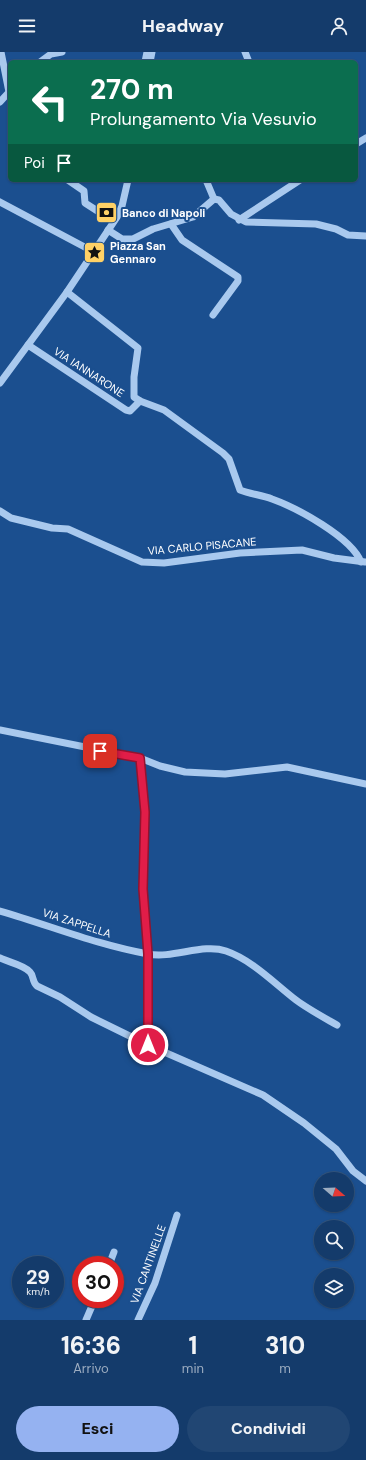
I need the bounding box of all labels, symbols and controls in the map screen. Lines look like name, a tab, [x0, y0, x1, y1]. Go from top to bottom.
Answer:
text: Headway	[142, 14, 224, 38]
icon: menu	[16, 15, 38, 37]
icon: person	[328, 15, 350, 37]
text: 270 m	[90, 71, 173, 108]
icon: left	[24, 76, 76, 128]
text: Prolungamento Via Vesuvio	[90, 107, 317, 131]
icon: arrive	[53, 152, 75, 174]
text: Poi	[24, 153, 45, 173]
bank icon: Banco di Napoli	[94, 200, 120, 226]
place label: Banco di Napoli	[122, 206, 205, 220]
place icon: Piazza San Gennaro	[82, 239, 108, 265]
place label: Piazza San Gennaro	[110, 239, 166, 266]
street label: VIA IANNARONE	[51, 344, 127, 400]
street label: VIA CARLO PISACANE	[147, 534, 257, 558]
pin	[83, 734, 117, 768]
icon: arrive	[89, 740, 111, 762]
street label: VIA ZAPPELLA	[41, 905, 113, 941]
position arrow	[127, 1024, 169, 1066]
north arrow	[314, 1172, 354, 1212]
map controls	[314, 1172, 354, 1308]
button: search	[314, 1220, 354, 1260]
street label: VIA CANTINELLE	[127, 1223, 169, 1305]
speed limit sign: 30	[72, 1256, 124, 1308]
text: 29	[26, 1264, 50, 1290]
button: layers	[314, 1268, 354, 1308]
text: km/h	[26, 1285, 50, 1298]
text: 16:36	[61, 1330, 121, 1361]
text: 1	[189, 1330, 197, 1361]
text: 310	[265, 1330, 305, 1361]
text: Arrivo	[73, 1360, 109, 1377]
text: min	[182, 1360, 204, 1377]
text: m	[279, 1360, 291, 1377]
button: Esci	[16, 1406, 179, 1452]
button: Condividi	[187, 1406, 350, 1452]

